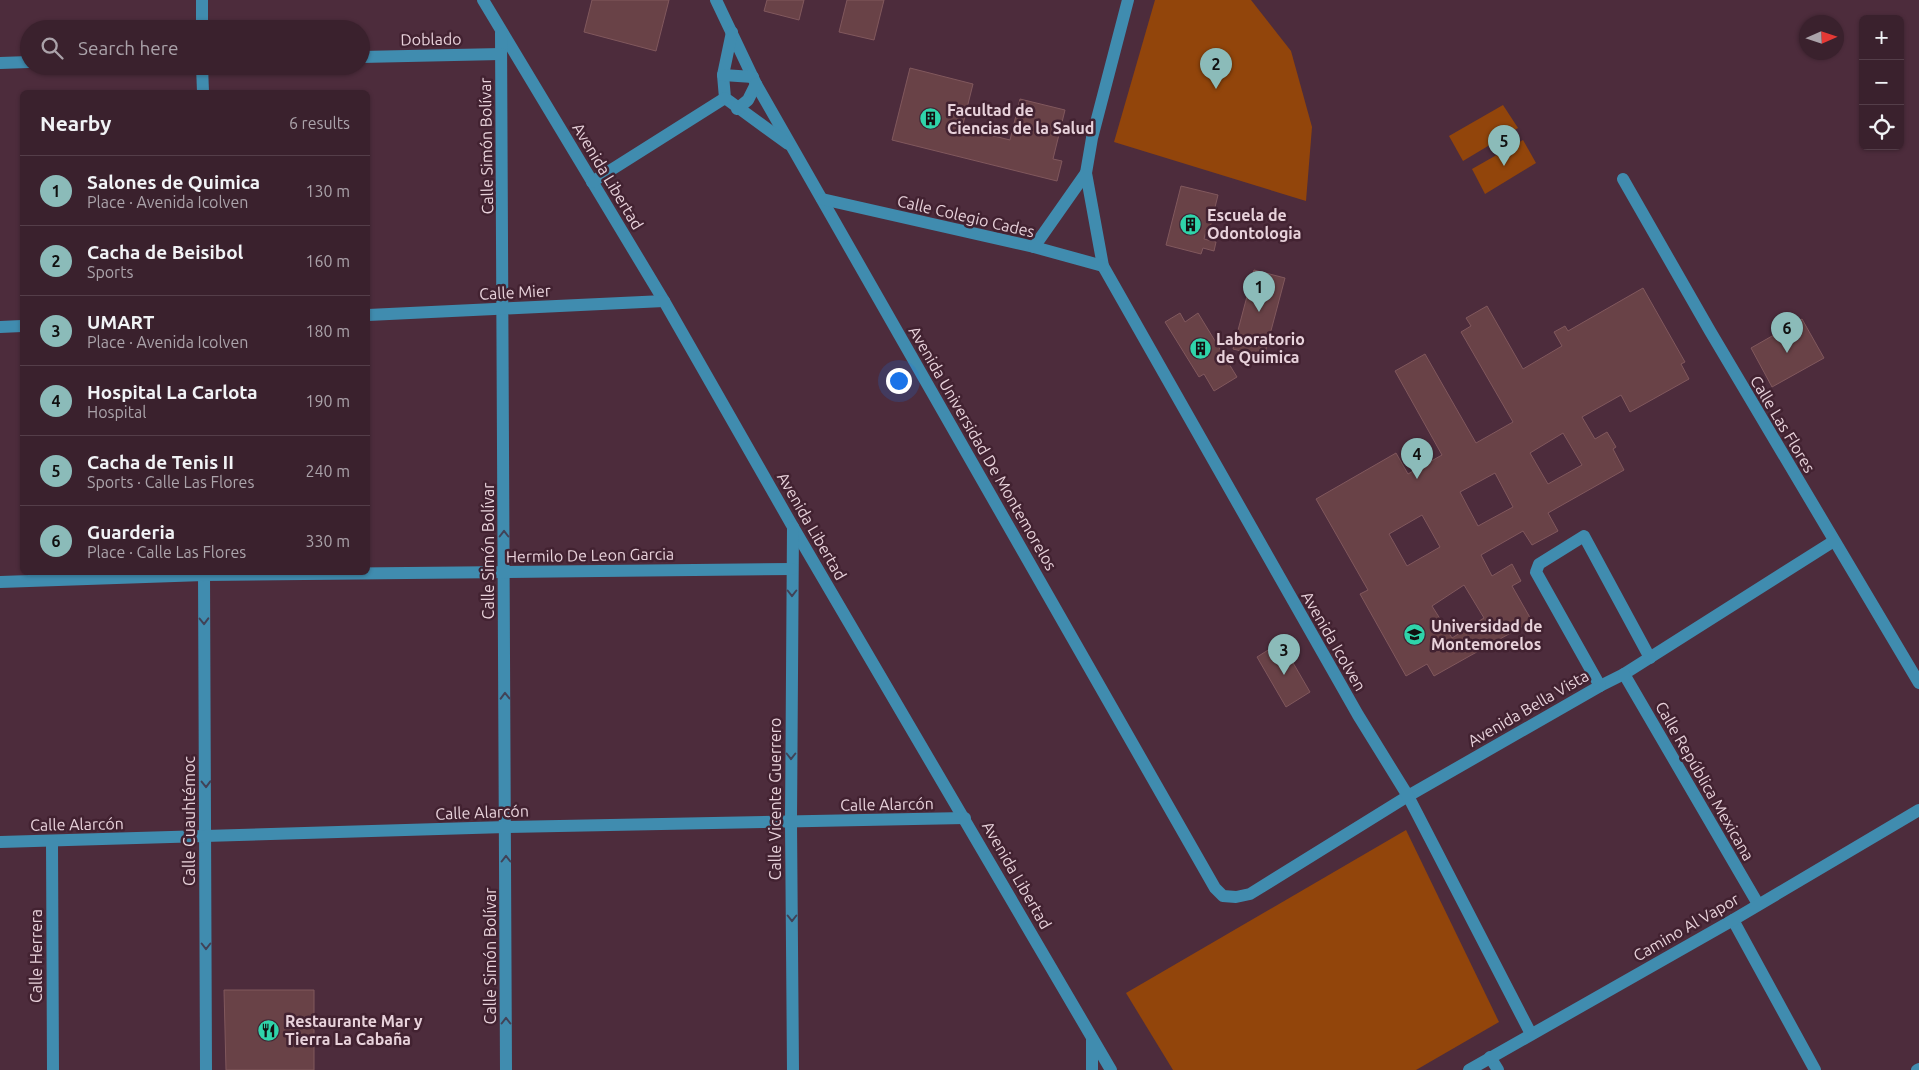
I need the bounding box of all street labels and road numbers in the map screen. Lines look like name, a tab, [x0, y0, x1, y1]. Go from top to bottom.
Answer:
street label: Doblado	[400, 29, 462, 49]
street label: Calle Simón Bolívar	[476, 77, 496, 215]
street label: Avenida Libertad	[569, 119, 647, 233]
street label: Calle Colegio Cades	[896, 191, 1036, 241]
street label: Calle Mier	[479, 281, 551, 303]
street label: Avenida Universidad De Montemorelos	[905, 323, 1061, 573]
street label: Calle Las Flores	[1747, 372, 1819, 476]
street label: Avenida Libertad	[774, 469, 850, 583]
street label: Calle Simón Bolívar	[479, 483, 497, 619]
street label: Hermilo De Leon Garcia	[506, 545, 674, 565]
street label: Avenida Icolven	[1298, 588, 1370, 694]
street label: Avenida Bella Vista	[1464, 666, 1592, 750]
street label: Calle República Mexicana	[1652, 698, 1758, 864]
street label: Calle Vicente Guerrero	[766, 718, 784, 880]
street label: Calle Cuauhtémoc	[180, 755, 198, 886]
street label: Calle Alarcón	[840, 794, 934, 814]
street label: Calle Alarcón	[435, 801, 529, 823]
street label: Calle Alarcón	[30, 814, 124, 834]
street label: Avenida Libertad	[979, 818, 1055, 932]
street label: Calle Simón Bolívar	[481, 888, 499, 1024]
street label: Camino Al Vapor	[1630, 889, 1742, 965]
street label: Calle Herrera	[27, 909, 45, 1003]

